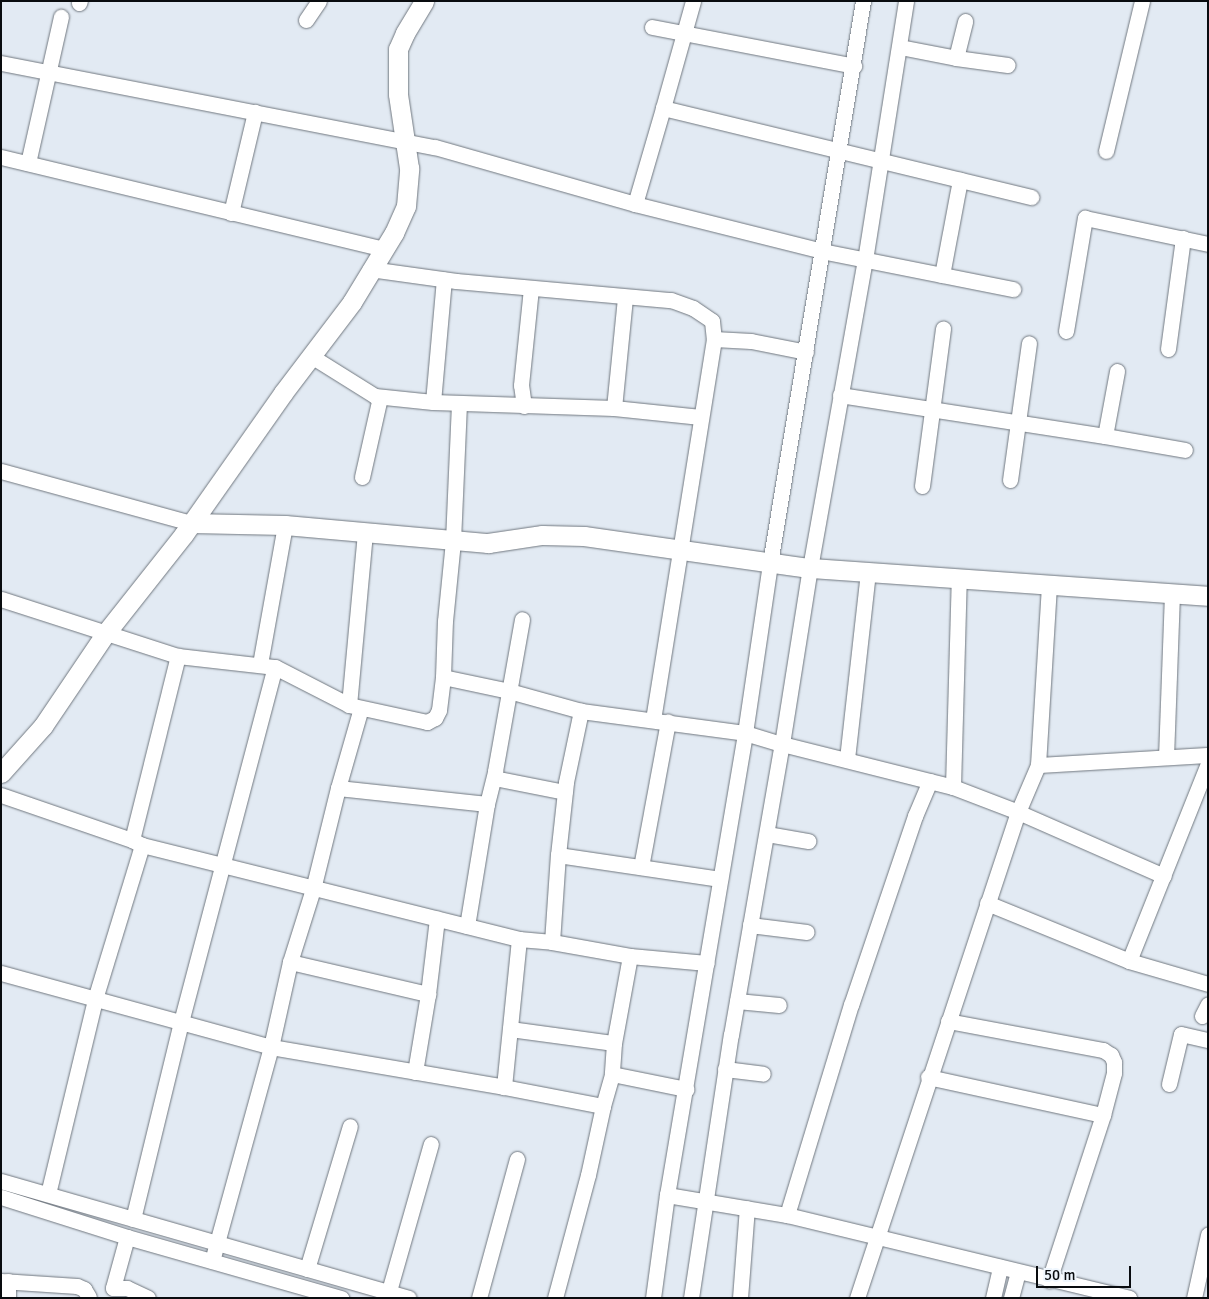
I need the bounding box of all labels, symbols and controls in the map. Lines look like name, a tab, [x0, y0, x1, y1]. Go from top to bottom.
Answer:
scale bar	[1039, 1256, 1134, 1288]
text: 50 m	[1044, 1266, 1075, 1284]

